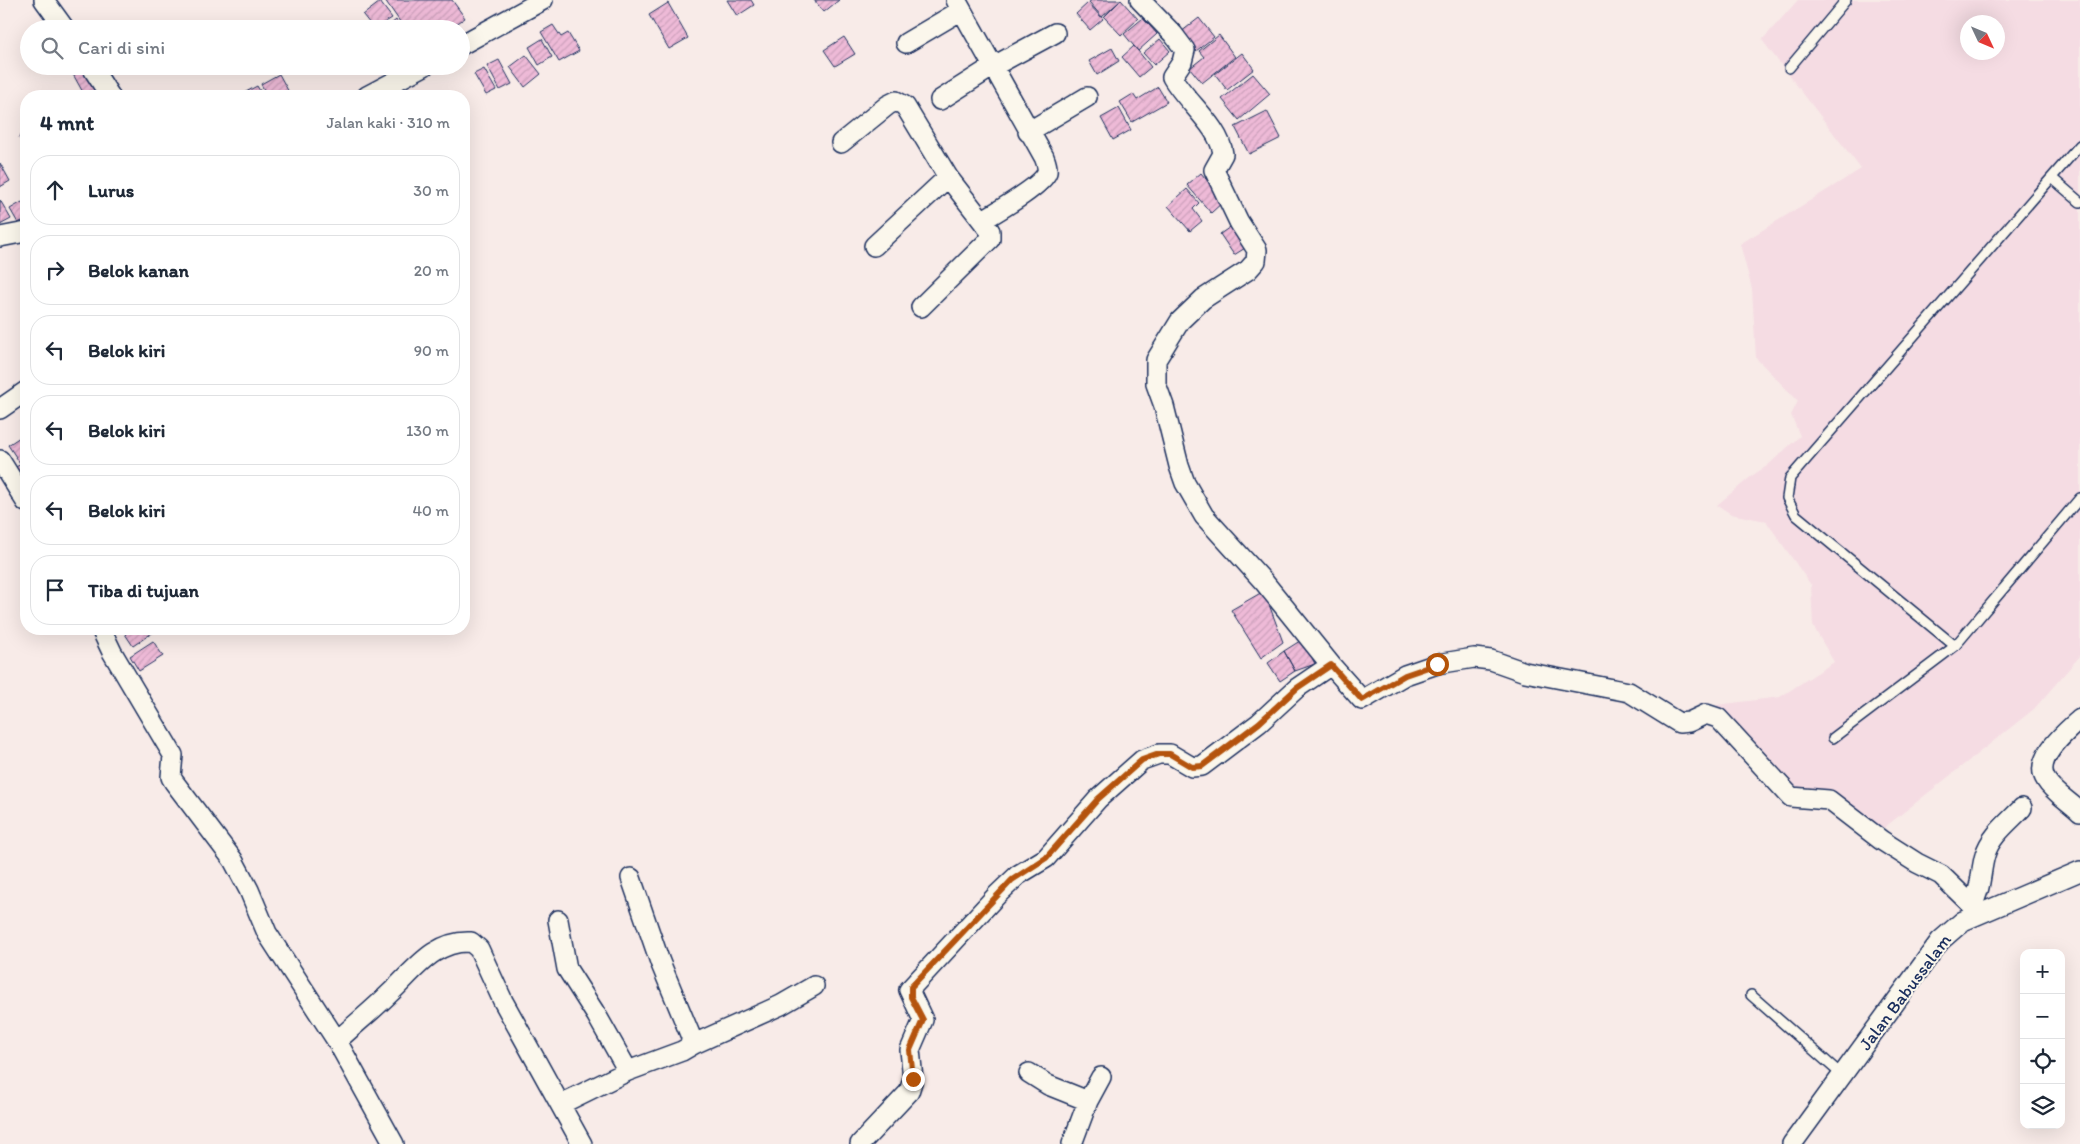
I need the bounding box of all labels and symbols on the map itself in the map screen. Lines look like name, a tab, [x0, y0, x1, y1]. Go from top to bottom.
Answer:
north arrow	[1960, 15, 2005, 60]
route start	[1426, 653, 1449, 676]
street label: Jalan Babussalam	[1854, 930, 1956, 1054]
route end	[902, 1068, 925, 1091]

